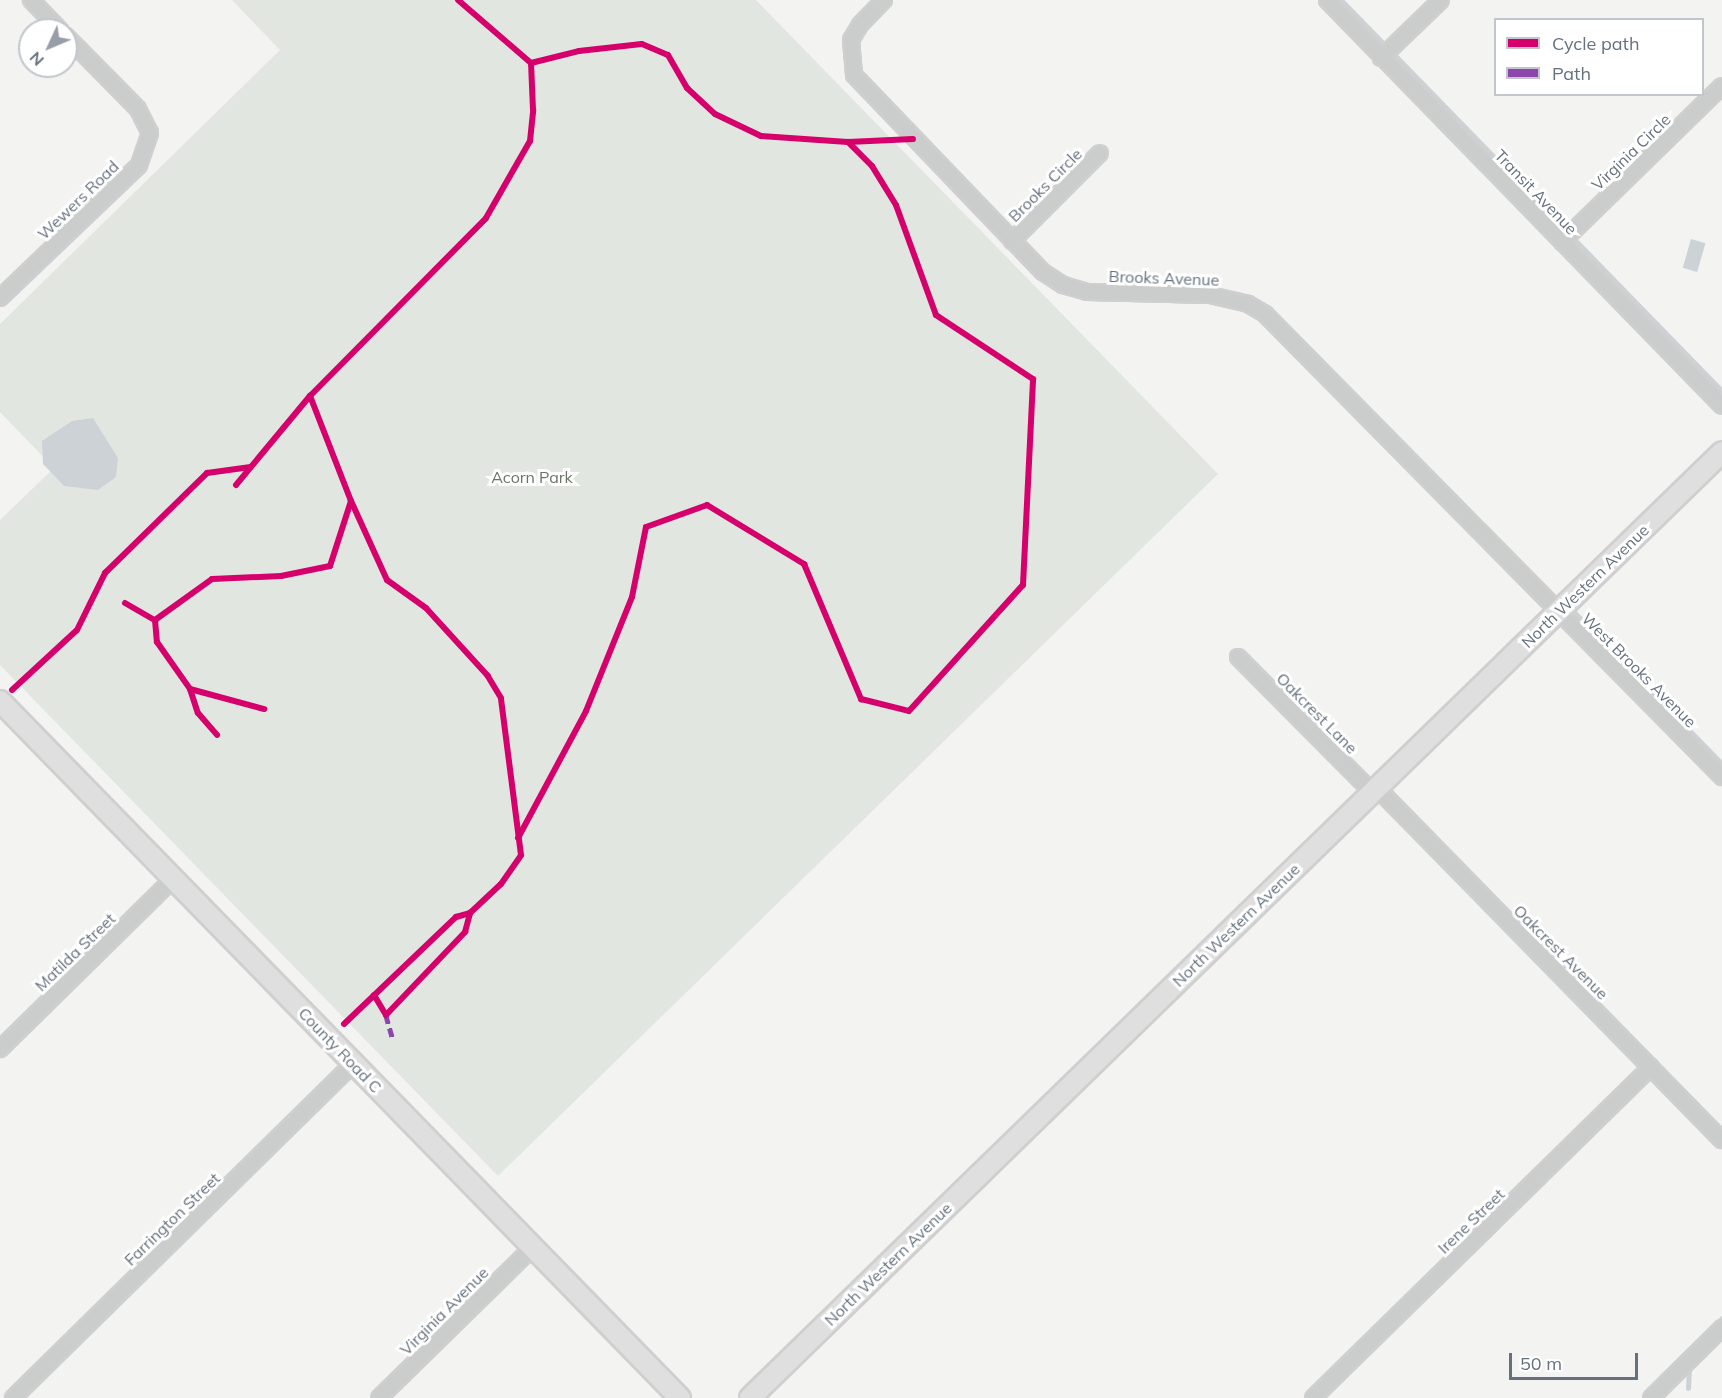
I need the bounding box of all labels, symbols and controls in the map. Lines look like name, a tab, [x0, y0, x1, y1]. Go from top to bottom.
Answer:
north arrow	[18, 18, 78, 78]
legend	[1494, 18, 1704, 96]
text: Cycle path	[1552, 32, 1639, 55]
text: N	[25, 48, 48, 70]
text: Path	[1552, 62, 1591, 85]
street label: Virginia Circle	[1588, 110, 1674, 194]
street label: Brooks Circle	[1004, 144, 1086, 226]
street label: Transit Avenue	[1491, 146, 1581, 238]
street label: Wewers Road	[34, 157, 122, 243]
street label: Brooks Avenue	[1108, 266, 1220, 290]
park label: Acorn Park	[491, 467, 573, 487]
street label: North Western Avenue	[1517, 520, 1653, 652]
street label: West Brooks Avenue	[1578, 609, 1700, 731]
street label: Oakcrest Lane	[1273, 669, 1361, 757]
street label: North Western Avenue	[1168, 859, 1304, 991]
street label: Oakcrest Avenue	[1510, 901, 1612, 1003]
street label: Matilda Street	[31, 909, 119, 995]
street label: County Road C	[295, 1003, 385, 1097]
street label: Farrington Street	[120, 1169, 224, 1269]
street label: Irene Street	[1434, 1185, 1508, 1257]
street label: North Western Avenue	[820, 1198, 956, 1330]
street label: Virginia Avenue	[396, 1263, 492, 1359]
scale bar	[1512, 1341, 1641, 1379]
text: 50 m	[1520, 1352, 1562, 1375]

